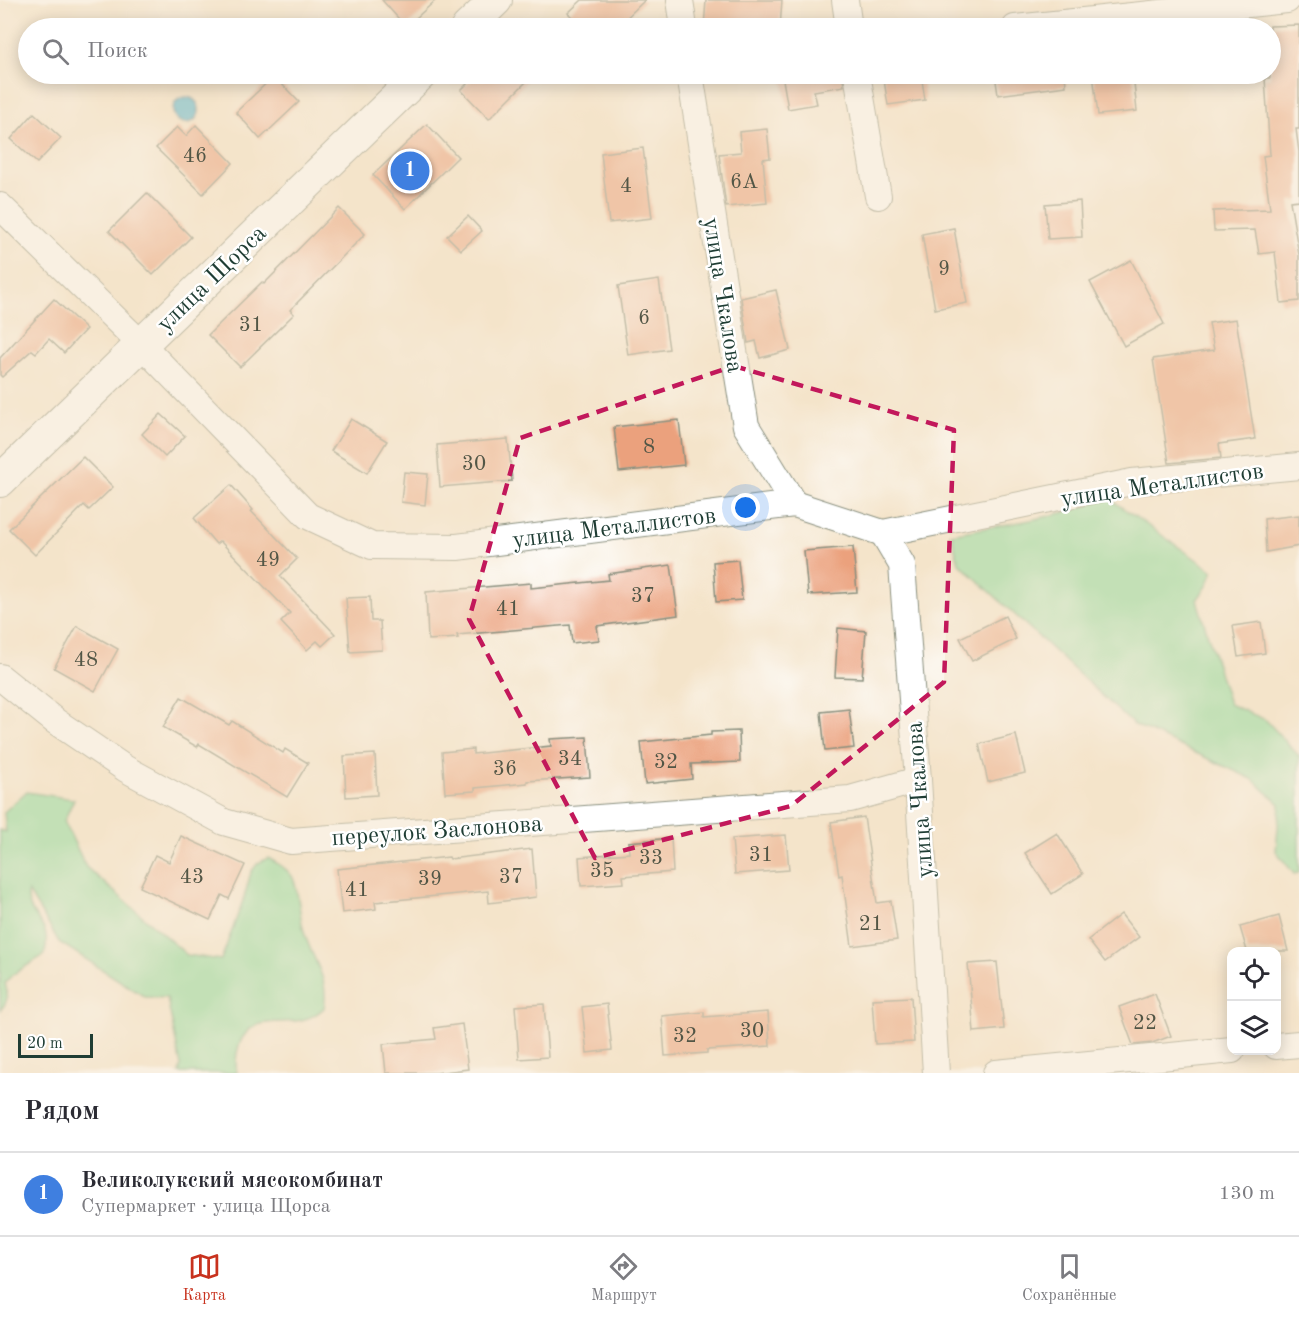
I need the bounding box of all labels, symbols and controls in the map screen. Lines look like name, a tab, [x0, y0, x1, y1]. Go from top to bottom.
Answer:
search box	[18, 18, 1281, 84]
icon: search	[39, 35, 72, 68]
text: Поиск	[87, 40, 148, 62]
house number: 46	[183, 146, 207, 167]
pin: 1	[390, 148, 430, 194]
house number: 6А	[730, 172, 758, 193]
house number: 4	[620, 176, 632, 197]
street label: улица Чкалова	[698, 216, 746, 375]
street label: улица Щорса	[153, 222, 272, 337]
house number: 9	[938, 259, 950, 280]
house number: 6	[638, 308, 650, 329]
house number: 31	[239, 315, 263, 336]
house number: 8	[643, 437, 655, 458]
house number: 30	[462, 454, 486, 475]
street label: улица Металлистов	[1059, 460, 1265, 512]
your location	[731, 493, 760, 522]
street label: улица Металлистов	[511, 505, 717, 553]
house number: 49	[256, 550, 280, 571]
house number: 37	[631, 586, 655, 607]
house number: 41	[496, 599, 520, 620]
house number: 48	[74, 650, 98, 671]
street label: улица Чкалова	[904, 721, 938, 879]
house number: 34	[558, 749, 582, 770]
house number: 32	[654, 752, 678, 773]
house number: 36	[493, 759, 517, 780]
street label: переулок Заслонова	[331, 813, 544, 851]
house number: 31	[749, 845, 773, 866]
house number: 33	[639, 848, 663, 869]
house number: 35	[590, 861, 614, 882]
house number: 43	[180, 867, 204, 888]
house number: 37	[499, 867, 523, 888]
house number: 39	[418, 869, 442, 890]
house number: 41	[345, 880, 369, 901]
house number: 21	[859, 914, 883, 935]
map controls	[1227, 947, 1281, 1055]
button: locate	[1227, 947, 1281, 1001]
button: layers	[1227, 1001, 1281, 1055]
house number: 22	[1133, 1013, 1157, 1034]
house number: 30	[740, 1021, 764, 1042]
house number: 32	[673, 1026, 697, 1047]
scale bar	[18, 1031, 93, 1058]
text: 20 m	[27, 1036, 63, 1052]
text: Рядом	[24, 1099, 99, 1125]
text: Великолукский мясокомбинат	[81, 1170, 383, 1192]
text: 1	[38, 1184, 49, 1204]
text: 130 m	[1219, 1184, 1275, 1204]
text: Супермаркет · улица Щорса	[81, 1197, 331, 1217]
tab: Карта	[183, 1250, 226, 1306]
tab: Маршрут	[591, 1250, 657, 1306]
tab: Сохранённые	[1022, 1250, 1116, 1306]

